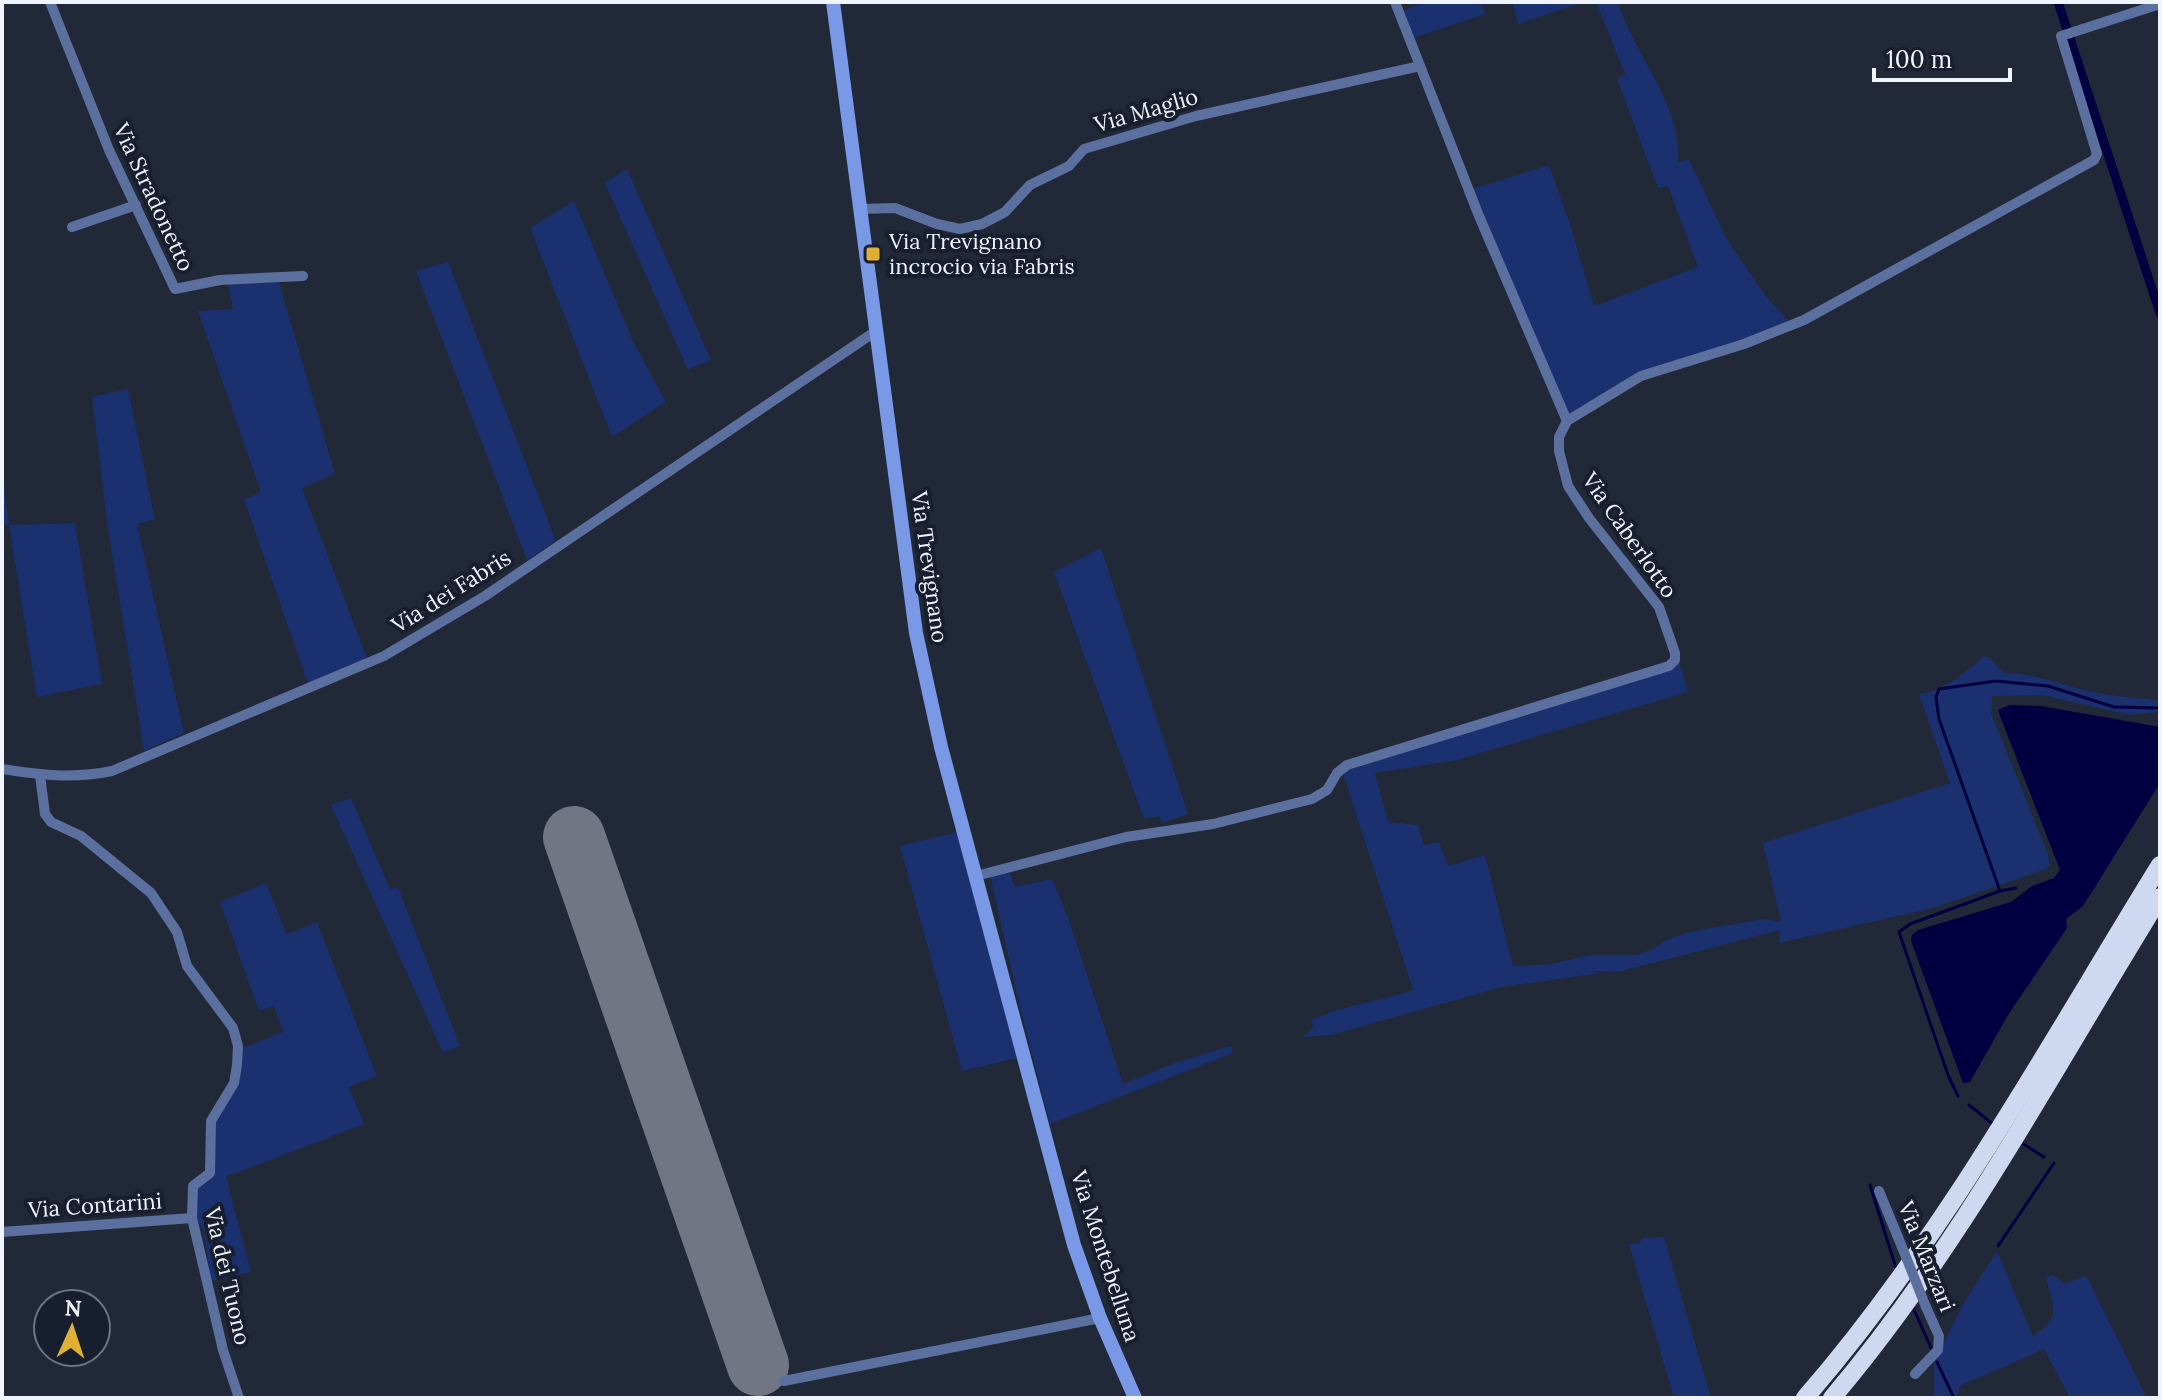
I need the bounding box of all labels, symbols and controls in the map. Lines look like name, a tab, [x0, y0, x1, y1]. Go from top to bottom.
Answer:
scale bar	[1874, 32, 2010, 82]
text: 100 m	[1886, 44, 1952, 75]
street label: Via Maglio	[1090, 82, 1201, 138]
street label: Via Stradonetto	[107, 118, 201, 276]
place label: Via Trevignano incrocio via Fabris	[888, 227, 1075, 280]
marker: Via Trevignano incrocio via Fabris	[864, 245, 882, 263]
street label: Via Caberlotto	[1576, 466, 1684, 603]
street label: Via Trevignano	[905, 488, 954, 645]
street label: Via dei Fabris	[385, 543, 516, 639]
street label: Via Montebelluna	[1065, 1166, 1147, 1345]
street label: Via Contarini	[26, 1186, 163, 1224]
street label: Via Marzari	[1892, 1196, 1962, 1315]
street label: Via dei Tuono	[198, 1203, 257, 1348]
north arrow	[32, 1288, 112, 1368]
text: N	[64, 1294, 82, 1322]

